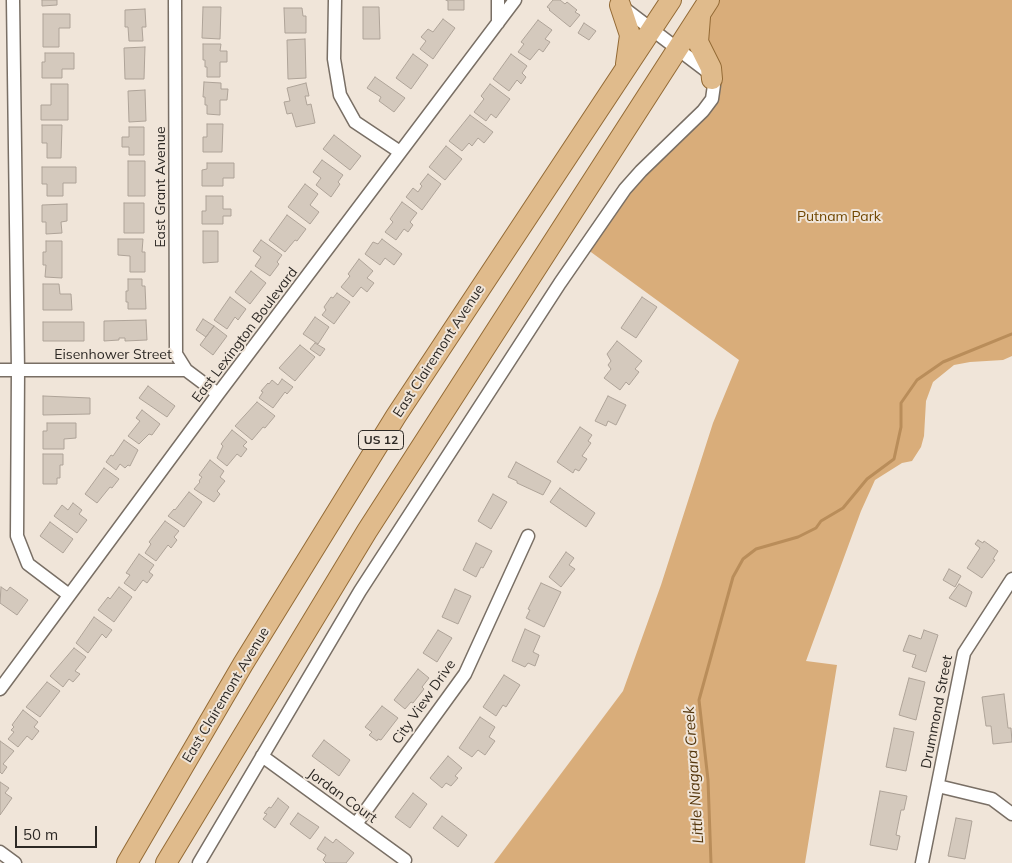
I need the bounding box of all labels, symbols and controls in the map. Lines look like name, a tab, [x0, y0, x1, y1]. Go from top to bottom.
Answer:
street label: East Grant Avenue	[153, 126, 169, 248]
park label: Putnam Park	[797, 209, 881, 225]
street label: East Lexington Boulevard	[189, 264, 301, 406]
street label: East Clairemont Avenue	[390, 281, 488, 421]
street label: Eisenhower Street	[54, 347, 172, 363]
road number: US 12	[358, 430, 404, 450]
street label: East Clairemont Avenue	[179, 624, 273, 766]
street label: Drummond Street	[918, 654, 956, 770]
street label: City View Drive	[389, 657, 459, 747]
water label: Little Niagara Creek	[680, 706, 708, 844]
street label: Jordan Court	[304, 765, 380, 827]
scale bar	[18, 816, 100, 848]
text: 50 m	[23, 825, 58, 844]

